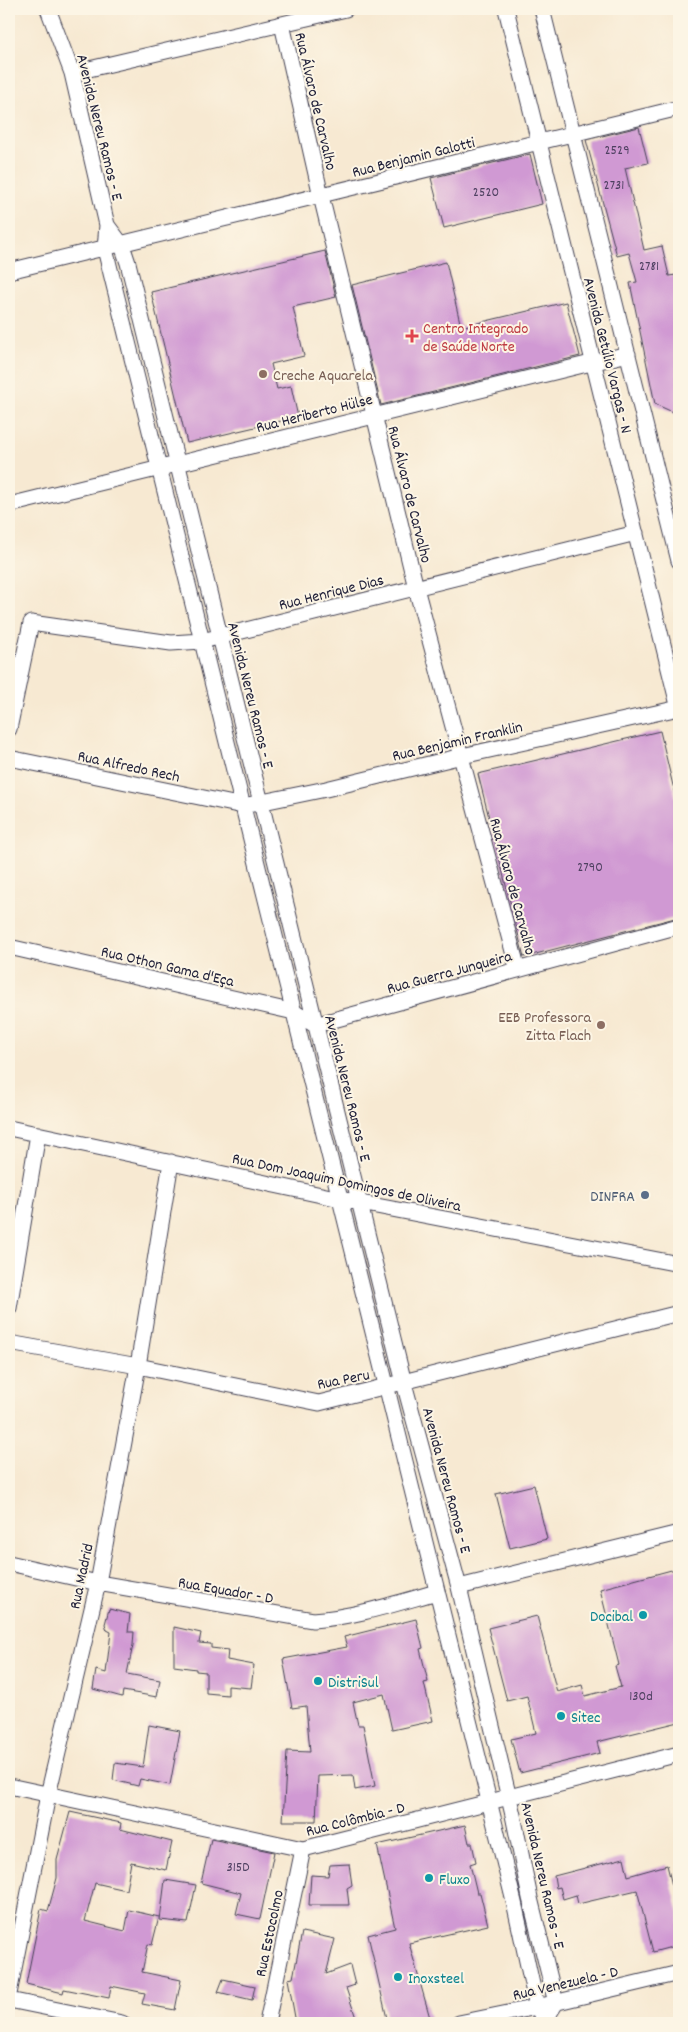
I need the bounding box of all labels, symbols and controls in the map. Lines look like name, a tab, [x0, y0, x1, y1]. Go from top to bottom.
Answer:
street label: Rua Álvaro de Carvalho	[288, 30, 342, 173]
street label: Avenida Nereu Ramos - E	[69, 52, 128, 204]
street label: Rua Benjamin Galotti	[350, 132, 477, 185]
house number: 2529	[604, 141, 630, 161]
house number: 2731	[604, 176, 624, 196]
house number: 2520	[473, 183, 499, 203]
house number: 2781	[639, 257, 659, 277]
street label: Avenida Getúlio Vargas - N	[576, 275, 637, 436]
place label: Centro Integrado de Saúde Norte	[423, 318, 528, 359]
marker: Centro Integrado de Saúde Norte	[405, 329, 419, 343]
place label: Creche Aquarela	[273, 365, 373, 388]
marker: Creche Aquarela	[257, 368, 269, 380]
street label: Rua Heriberto Hülse	[254, 389, 375, 440]
street label: Rua Álvaro de Carvalho	[380, 424, 437, 566]
street label: Rua Henrique Dias	[277, 569, 387, 618]
street label: Avenida Nereu Ramos - E	[220, 620, 279, 772]
street label: Rua Benjamin Franklin	[390, 716, 525, 769]
street label: Rua Alfredo Rech	[75, 745, 182, 789]
street label: Rua Álvaro de Carvalho	[482, 816, 541, 958]
house number: 2790	[577, 858, 603, 878]
street label: Rua Othon Gama d'Eça	[99, 941, 237, 994]
street label: Rua Guerra Junqueira	[385, 946, 515, 1001]
place label: EEB Professora Zitta Flach	[498, 1007, 591, 1048]
street label: Avenida Nereu Ramos - E	[317, 1013, 376, 1165]
marker: EEB Professora Zitta Flach	[595, 1019, 607, 1031]
street label: Rua Dom Joaquim Domingos de Oliveira	[230, 1148, 463, 1219]
place label: DINFRA	[590, 1186, 635, 1209]
marker: DINFRA	[639, 1189, 651, 1201]
street label: Rua Peru	[315, 1364, 372, 1397]
street label: Avenida Nereu Ramos - E	[415, 1405, 476, 1557]
street label: Rua Madrid	[64, 1542, 101, 1611]
street label: Rua Equador - D	[176, 1572, 275, 1611]
place label: Docibal	[590, 1606, 633, 1629]
marker: Docibal	[637, 1609, 649, 1621]
place label: DistriSul	[328, 1672, 379, 1695]
marker: DistriSul	[312, 1675, 324, 1687]
house number: 130d	[629, 1687, 653, 1707]
place label: Sitec	[571, 1707, 600, 1730]
marker: Sitec	[555, 1710, 567, 1722]
street label: Rua Colômbia - D	[304, 1797, 407, 1844]
street label: Avenida Nereu Ramos - E	[513, 1800, 570, 1952]
house number: 315D	[227, 1858, 250, 1878]
place label: Fluxo	[439, 1869, 470, 1892]
marker: Fluxo	[423, 1872, 435, 1884]
street label: Rua Estocolmo	[250, 1888, 291, 1979]
street label: Rua Venezuela - D	[511, 1961, 620, 2008]
place label: Inoxsteel	[408, 1968, 464, 1991]
marker: Inoxsteel	[392, 1971, 404, 1983]

